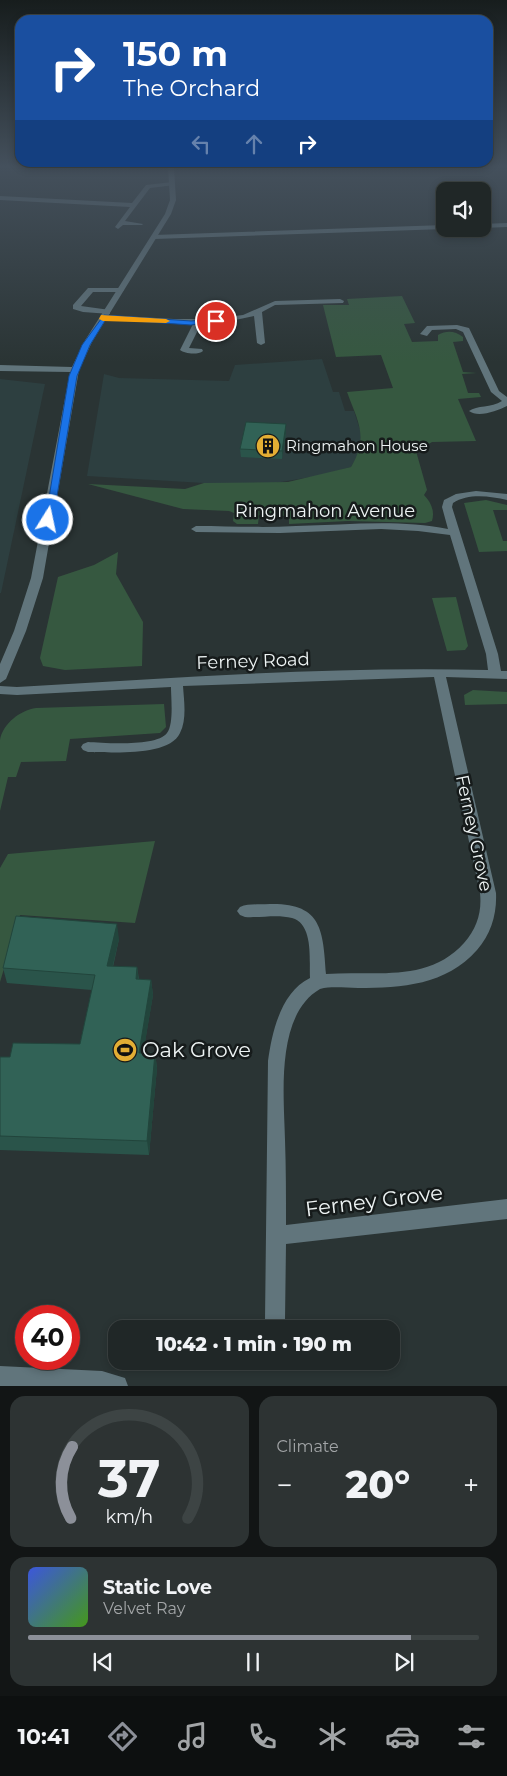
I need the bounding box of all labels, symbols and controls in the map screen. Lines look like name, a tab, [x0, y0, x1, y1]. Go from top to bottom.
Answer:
text: 150 m	[123, 32, 228, 75]
icon: right	[40, 35, 105, 100]
text: The Orchard	[123, 75, 260, 102]
icon: left	[187, 130, 215, 158]
icon: ahead	[240, 130, 268, 158]
icon: right	[293, 130, 321, 158]
map controls	[436, 182, 491, 237]
button: sound	[436, 182, 491, 237]
pin	[195, 300, 237, 342]
icon: arrive	[202, 307, 230, 335]
building icon: Ringmahon House	[255, 433, 281, 459]
place label: Ringmahon House	[286, 436, 428, 455]
position arrow	[21, 493, 73, 545]
street label: Ringmahon Avenue	[235, 500, 415, 522]
street label: Ferney Road	[196, 648, 310, 674]
street label: Ferney Grove	[451, 773, 497, 893]
sports icon: Oak Grove	[112, 1037, 138, 1063]
place label: Oak Grove	[142, 1037, 251, 1062]
street label: Ferney Grove	[304, 1180, 444, 1221]
speed limit sign: 40	[15, 1305, 80, 1370]
text: 10:42 · 1 min · 190 m	[156, 1333, 352, 1356]
text: Climate	[277, 1437, 339, 1456]
text: 37	[97, 1447, 161, 1510]
text: 20°	[345, 1461, 410, 1508]
text: −	[277, 1468, 293, 1502]
text: +	[463, 1468, 479, 1502]
text: km/h	[105, 1506, 153, 1527]
text: Static Love	[103, 1576, 212, 1599]
text: Velvet Ray	[103, 1599, 185, 1618]
icon: previous	[89, 1648, 117, 1676]
icon: pause	[239, 1648, 267, 1676]
icon: next	[390, 1648, 418, 1676]
icon: directions	[105, 1719, 140, 1754]
icon: music	[175, 1719, 210, 1754]
icon: phone	[245, 1719, 280, 1754]
icon: climate	[315, 1719, 350, 1754]
icon: car	[385, 1719, 420, 1754]
icon: filters	[454, 1719, 489, 1754]
text: 10:41	[17, 1723, 70, 1750]

